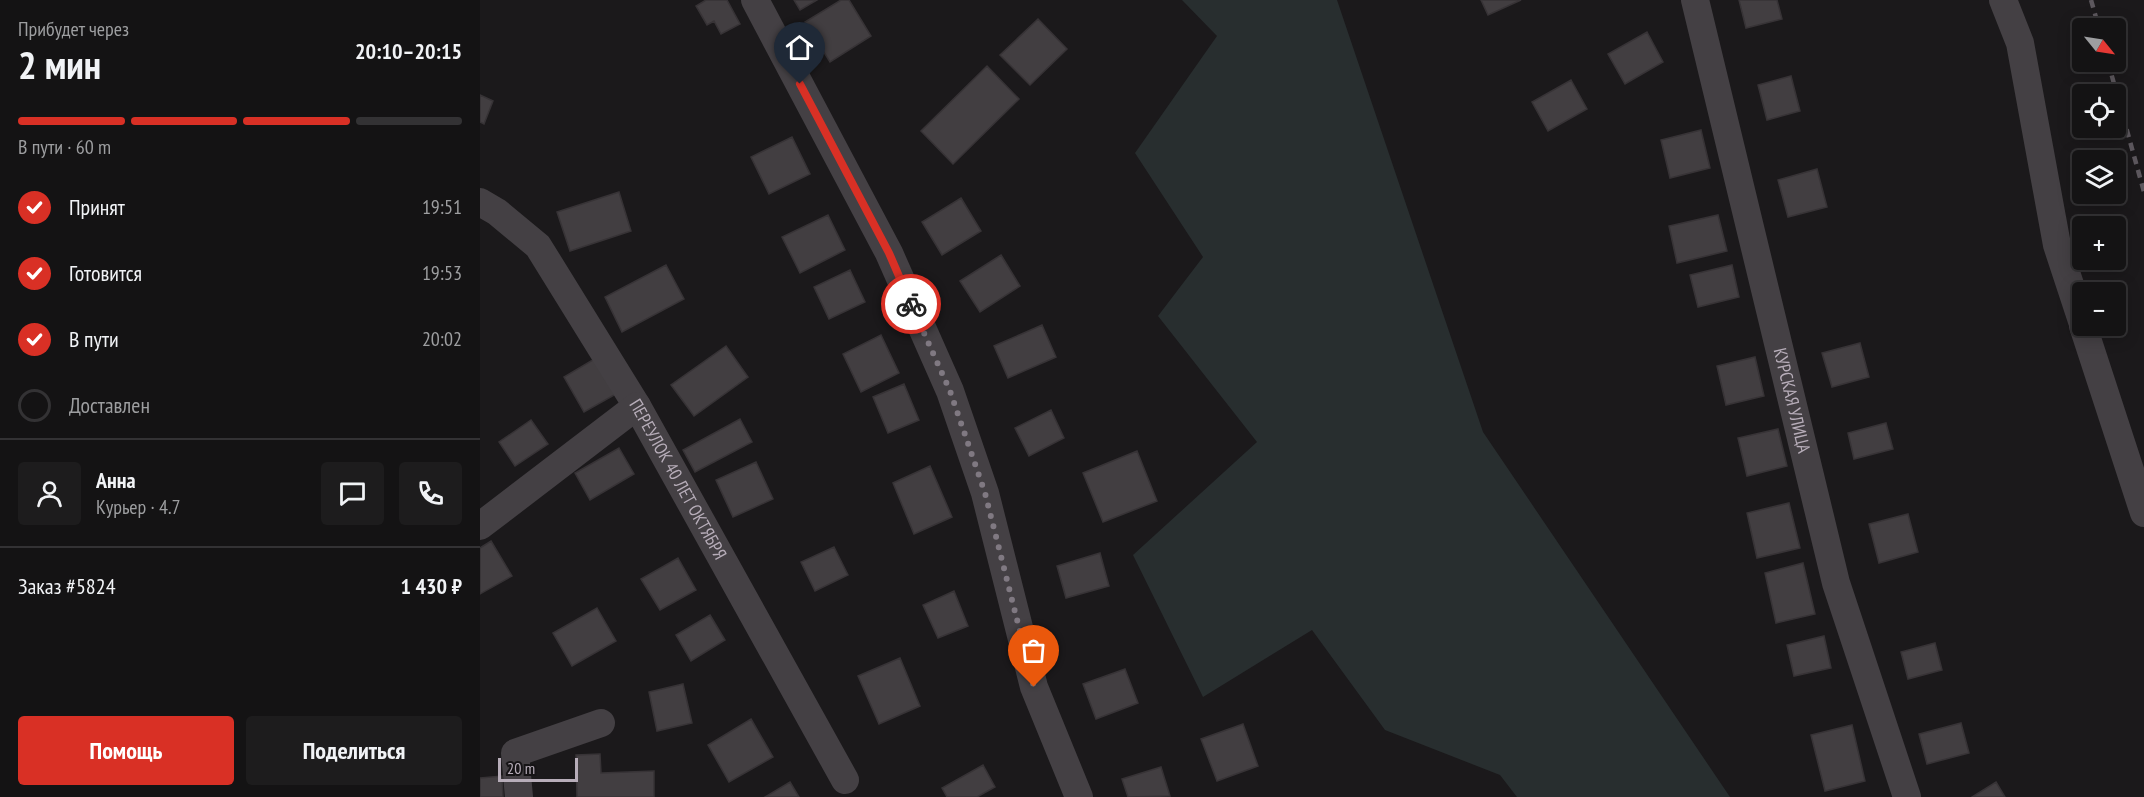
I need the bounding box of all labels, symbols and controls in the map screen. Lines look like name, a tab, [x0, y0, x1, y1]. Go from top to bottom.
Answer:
text: Прибудет через	[18, 16, 129, 42]
north arrow	[2072, 18, 2126, 72]
map controls	[2072, 18, 2126, 336]
pin	[774, 22, 825, 84]
icon: home	[783, 31, 816, 64]
text: 20:10–20:15	[355, 37, 462, 65]
text: 2 мин	[18, 39, 101, 90]
button: locate	[2072, 84, 2126, 138]
text: В пути · 60 m	[18, 134, 111, 160]
button: layers	[2072, 150, 2126, 204]
icon: check	[18, 191, 51, 224]
text: Принят	[69, 193, 125, 221]
text: 19:51	[422, 194, 462, 220]
button: +	[2072, 216, 2126, 270]
icon: check	[18, 257, 51, 290]
text: Готовится	[69, 259, 142, 287]
text: 19:53	[422, 260, 462, 286]
courier	[881, 274, 941, 334]
button: −	[2072, 282, 2126, 336]
icon: bike	[895, 288, 928, 321]
icon: check	[18, 323, 51, 356]
text: В пути	[69, 325, 119, 353]
text: 20:02	[422, 326, 462, 352]
street label: КУРСКАЯ УЛИЦА	[1769, 346, 1816, 456]
text: Доставлен	[69, 391, 150, 419]
street label: ПЕРЕУЛОК 40 ЛЕТ ОКТЯБРЯ	[624, 394, 732, 563]
button: person	[18, 462, 81, 525]
button: chat	[321, 462, 384, 525]
button: phone	[399, 462, 462, 525]
text: Анна	[96, 466, 136, 494]
text: Курьер · 4.7	[96, 494, 181, 520]
text: Заказ #5824	[18, 572, 116, 600]
text: 1 430 ₽	[400, 572, 462, 600]
pin	[1008, 625, 1059, 687]
icon: bag	[1017, 634, 1050, 667]
button: Помощь	[18, 716, 234, 785]
button: Поделиться	[246, 716, 462, 785]
scale bar	[498, 755, 578, 782]
text: 20 m	[507, 758, 535, 778]

